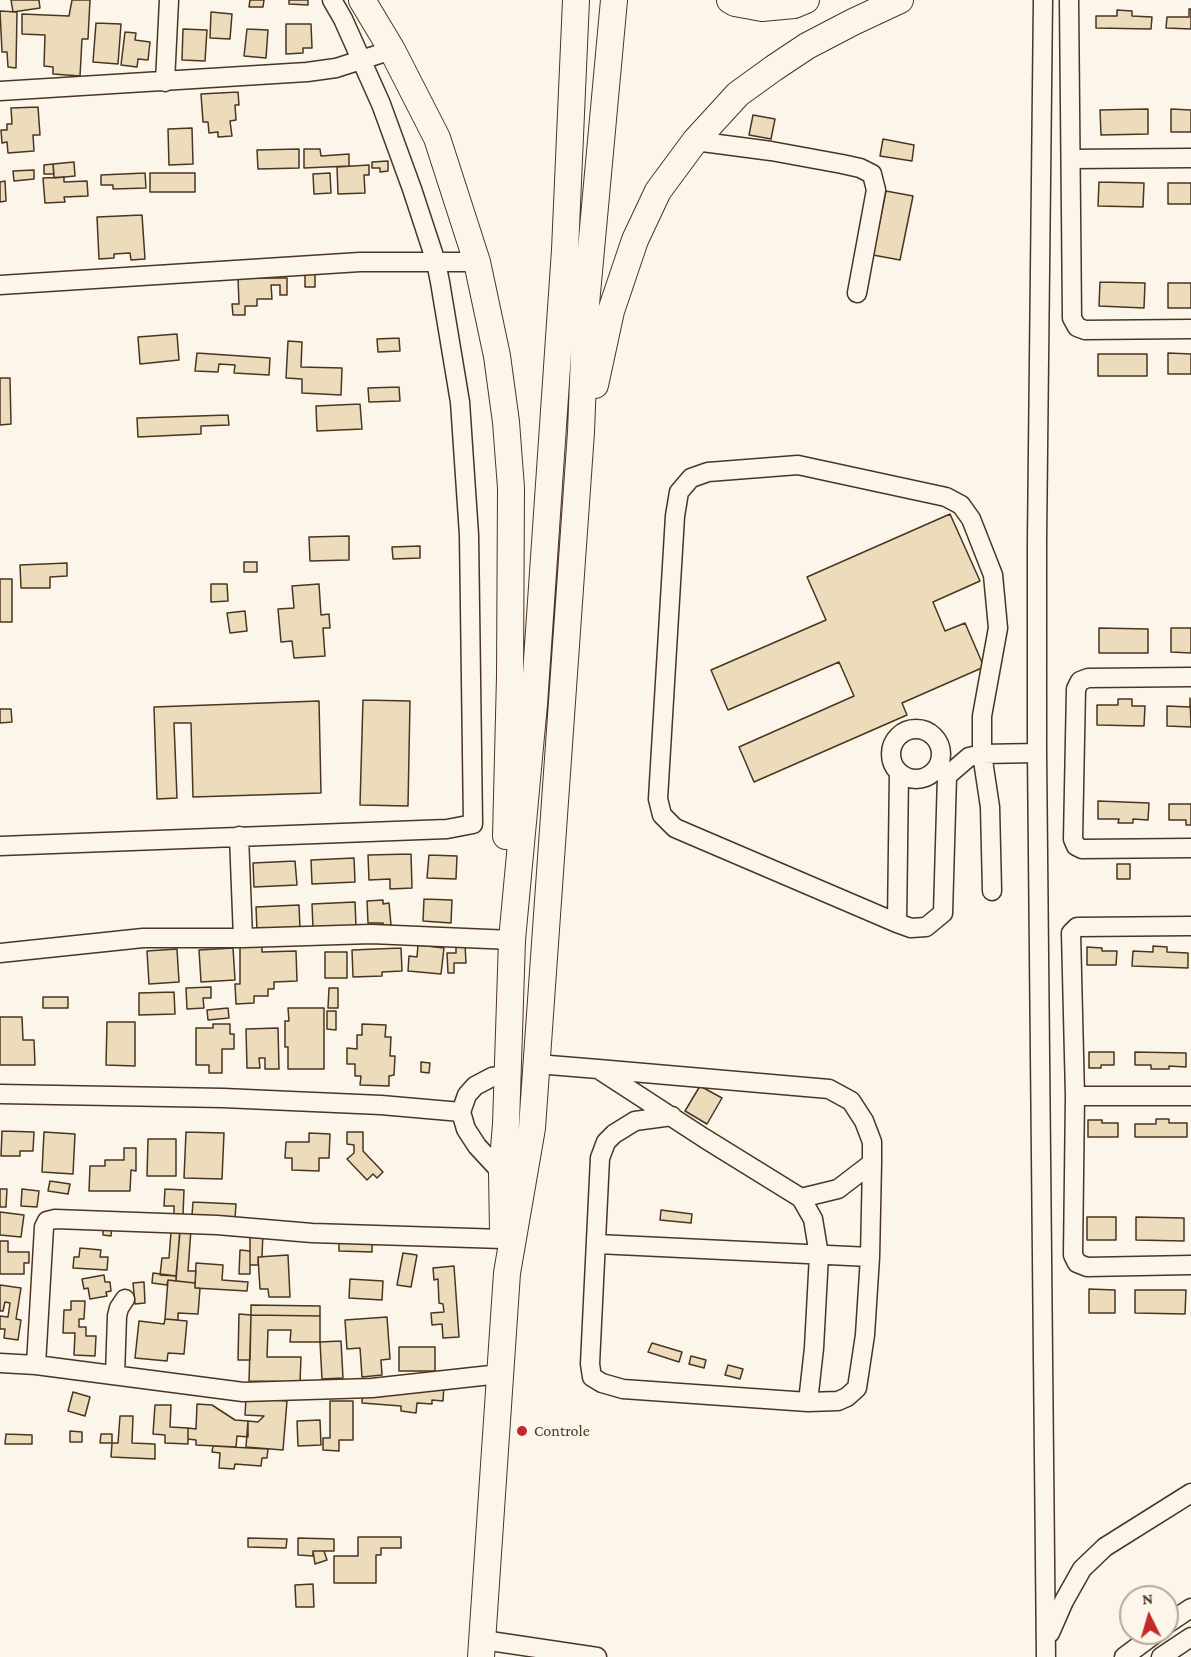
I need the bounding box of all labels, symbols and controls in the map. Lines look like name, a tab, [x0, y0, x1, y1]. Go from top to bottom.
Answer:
place label: Controle	[534, 1421, 590, 1441]
marker: Controle	[515, 1424, 529, 1438]
north arrow	[1119, 1585, 1179, 1645]
text: N	[1141, 1590, 1154, 1608]

